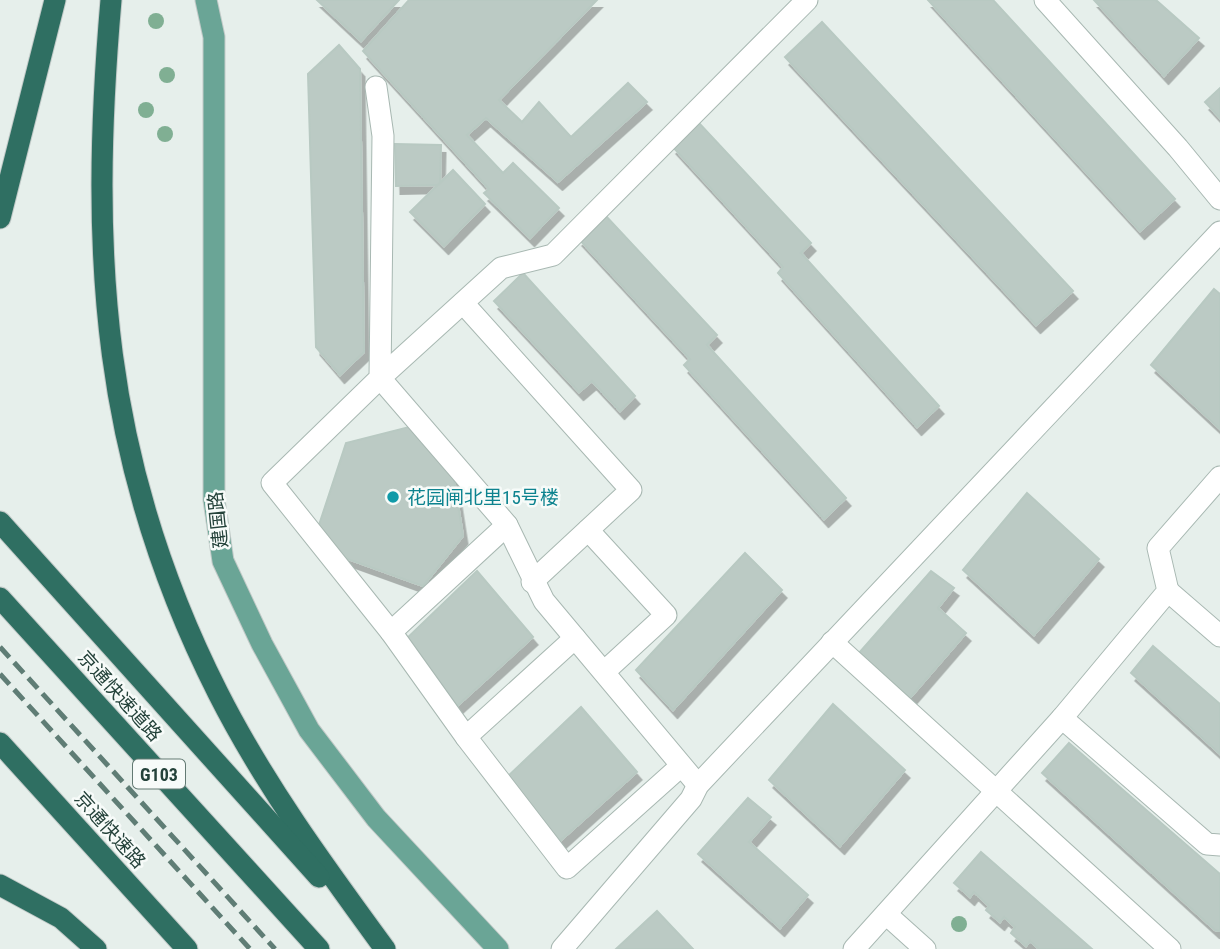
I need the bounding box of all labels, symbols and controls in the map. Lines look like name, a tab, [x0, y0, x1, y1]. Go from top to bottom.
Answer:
place label: 花园闸北里15号楼	[407, 486, 559, 509]
marker: 花园闸北里15号楼	[385, 489, 401, 505]
street label: 建国路	[204, 490, 232, 550]
street label: 京通快速道路	[73, 646, 167, 746]
road number: G103	[133, 760, 185, 788]
street label: 京通快速路	[70, 787, 150, 873]

